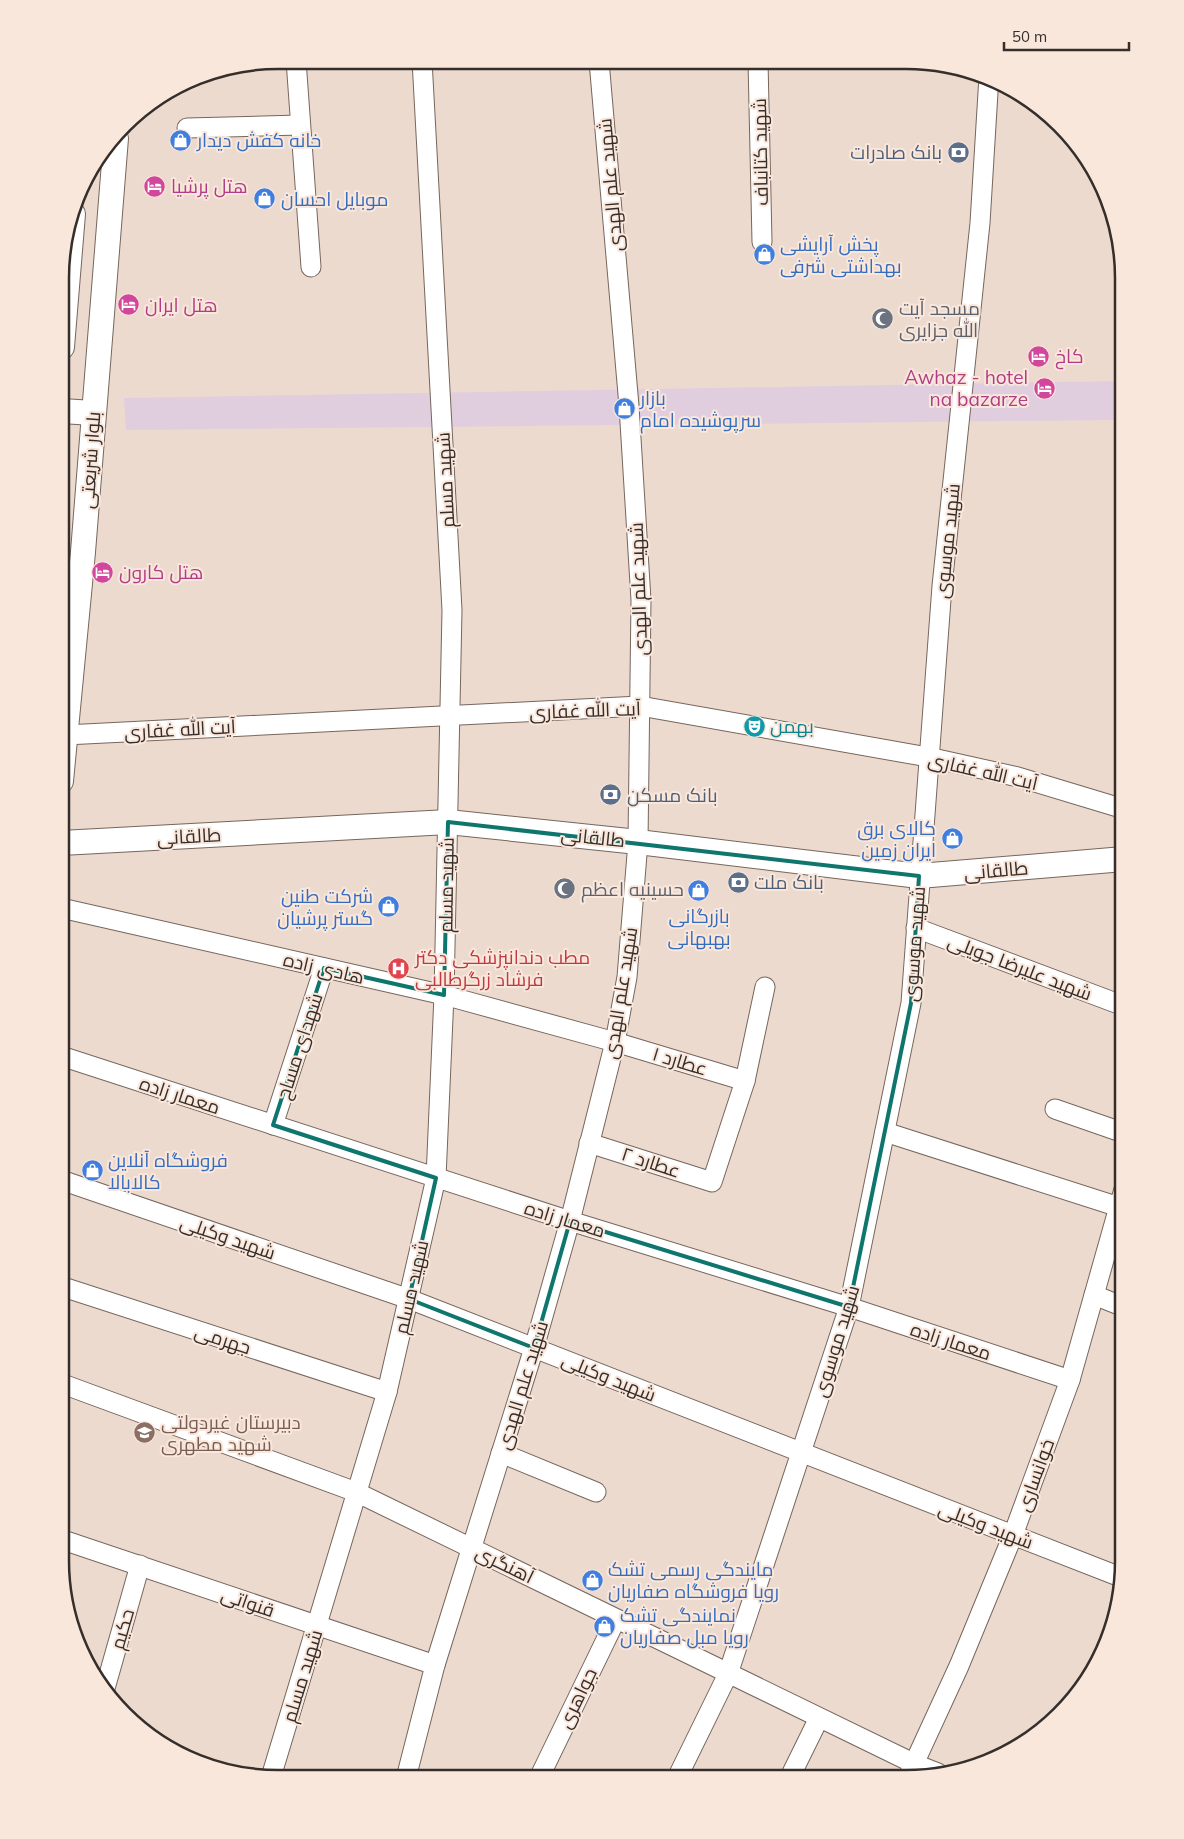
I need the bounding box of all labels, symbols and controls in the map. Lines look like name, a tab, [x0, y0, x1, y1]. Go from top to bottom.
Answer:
scale bar	[1004, 20, 1129, 52]
text: 50 m	[1012, 27, 1047, 46]
street label: شهید کتانباف	[747, 98, 773, 206]
street label: شهید علم الهدی	[592, 117, 630, 253]
shop icon: خانه کفش دیدار	[169, 128, 193, 152]
place label: خانه کفش دیدار	[196, 128, 321, 152]
place label: بانک صادرات	[850, 140, 942, 164]
bank icon: بانک صادرات	[946, 140, 970, 164]
hotel icon: هتل پرشیا	[143, 174, 167, 198]
place label: هتل پرشیا	[171, 174, 248, 199]
shop icon: موبایل احسان	[253, 187, 277, 211]
place label: موبایل احسان	[281, 187, 388, 211]
place label: پخش آرایشی بهداشتی شرفی	[780, 232, 902, 278]
shop icon: پخش آرایشی بهداشتی شرفی	[752, 243, 776, 267]
hotel icon: هتل ایران	[117, 293, 141, 317]
place label: هتل ایران	[145, 293, 218, 317]
place label: مسجد آیت الله جزایری	[899, 296, 980, 342]
mosque icon: مسجد آیت الله جزایری	[871, 307, 895, 331]
hotel icon: کاخ	[1027, 344, 1051, 368]
place label: کاخ	[1055, 344, 1084, 370]
place label: Awhaz - hotel na bazarze	[904, 365, 1028, 411]
hotel icon: Awhaz - hotel na bazarze	[1032, 376, 1056, 400]
place label: بازار سرپوشیده امام	[639, 386, 761, 434]
shop icon: بازار سرپوشیده امام	[612, 397, 636, 421]
street label: بلوار شریعتی	[75, 410, 105, 510]
street label: شهید مسلم	[431, 431, 461, 528]
street label: شهید موسوی	[929, 482, 965, 600]
street label: شهید علم الهدی	[624, 522, 654, 656]
hotel icon: هتل کارون	[91, 560, 115, 584]
place label: هتل کارون	[119, 560, 203, 584]
street label: آیت الله غفاری	[529, 696, 641, 724]
street label: آیت الله غفاری	[124, 714, 236, 744]
theatre icon: بهمن	[742, 714, 766, 738]
place label: بهمن	[770, 714, 814, 738]
street label: آیت الله غفاری	[926, 747, 1040, 795]
bank icon: بانک مسکن	[599, 783, 623, 807]
place label: بانک مسکن	[627, 783, 718, 807]
place label: کالای برق ایران زمین	[857, 816, 936, 862]
street label: طالقانی	[156, 822, 222, 850]
street label: طالقانی	[560, 822, 626, 852]
shop icon: کالای برق ایران زمین	[940, 827, 964, 851]
street label: شهید مسلم	[433, 837, 461, 933]
street label: طالقانی	[963, 855, 1029, 885]
bank icon: بانک ملت	[726, 870, 750, 894]
place label: بانک ملت	[754, 870, 824, 894]
mosque icon: حسینیه اعظم	[553, 877, 577, 901]
place label: حسینیه اعظم	[581, 877, 684, 903]
shop icon: بازرگانی بهبهانی	[687, 878, 711, 902]
place label: شرکت طنین گستر پرشیان	[277, 884, 373, 931]
street label: شهید موسوی	[898, 885, 930, 1003]
shop icon: شرکت طنین گستر پرشیان	[377, 895, 401, 919]
place label: بازرگانی بهبهانی	[667, 904, 731, 950]
street label: شهید علم الهدی	[598, 925, 644, 1061]
street label: شهید علیرضا جویلی	[944, 928, 1096, 1006]
place label: مطب دندانپزشکی دکتر فرشاد زرگرطالبی	[414, 945, 590, 991]
street label: هادی زاده	[281, 947, 367, 989]
hospital icon: مطب دندانپزشکی دکتر فرشاد زرگرطالبی	[387, 956, 411, 980]
street label: شهدای مساح	[270, 990, 329, 1103]
street label: عطارد ۱	[650, 1041, 710, 1081]
street label: معمار زاده	[137, 1071, 223, 1119]
street label: عطارد ۲	[619, 1141, 683, 1183]
place label: فروشگاه آنلاین کالابالا	[108, 1148, 228, 1194]
shop icon: فروشگاه آنلاین کالابالا	[80, 1159, 104, 1183]
street label: معمار زاده	[522, 1195, 608, 1243]
street label: شهید وکیلی	[177, 1209, 279, 1265]
street label: شهید مسلم	[389, 1238, 435, 1337]
street label: شهید موسوی	[808, 1282, 864, 1400]
street label: معمار زاده	[908, 1317, 994, 1365]
street label: شهید علم الهدی	[491, 1318, 555, 1453]
street label: جهرمی	[192, 1319, 254, 1359]
street label: شهید وکیلی	[558, 1347, 660, 1407]
place label: دبیرستان غیردولتی شهید مطهری	[161, 1410, 301, 1456]
school or university icon: دبیرستان غیردولتی شهید مطهری	[133, 1421, 157, 1445]
street label: خوانساری	[1011, 1435, 1059, 1515]
street label: شهید وکیلی	[935, 1496, 1037, 1554]
street label: آهنگری	[472, 1540, 538, 1588]
place label: مایندگی رسمی تشک رویا فروشگاه صفاریان	[608, 1557, 779, 1603]
shop icon: مایندگی رسمی تشک رویا فروشگاه صفاریان	[580, 1568, 604, 1592]
street label: قنواتی	[218, 1582, 278, 1622]
place label: نمایندگی تشک رویا مبل صفاریان	[620, 1603, 749, 1649]
street label: حکیم	[105, 1606, 141, 1653]
shop icon: نمایندگی تشک رویا مبل صفاریان	[592, 1614, 616, 1638]
street label: شهید مسلم	[277, 1627, 329, 1726]
street label: جواهری	[552, 1664, 602, 1732]

